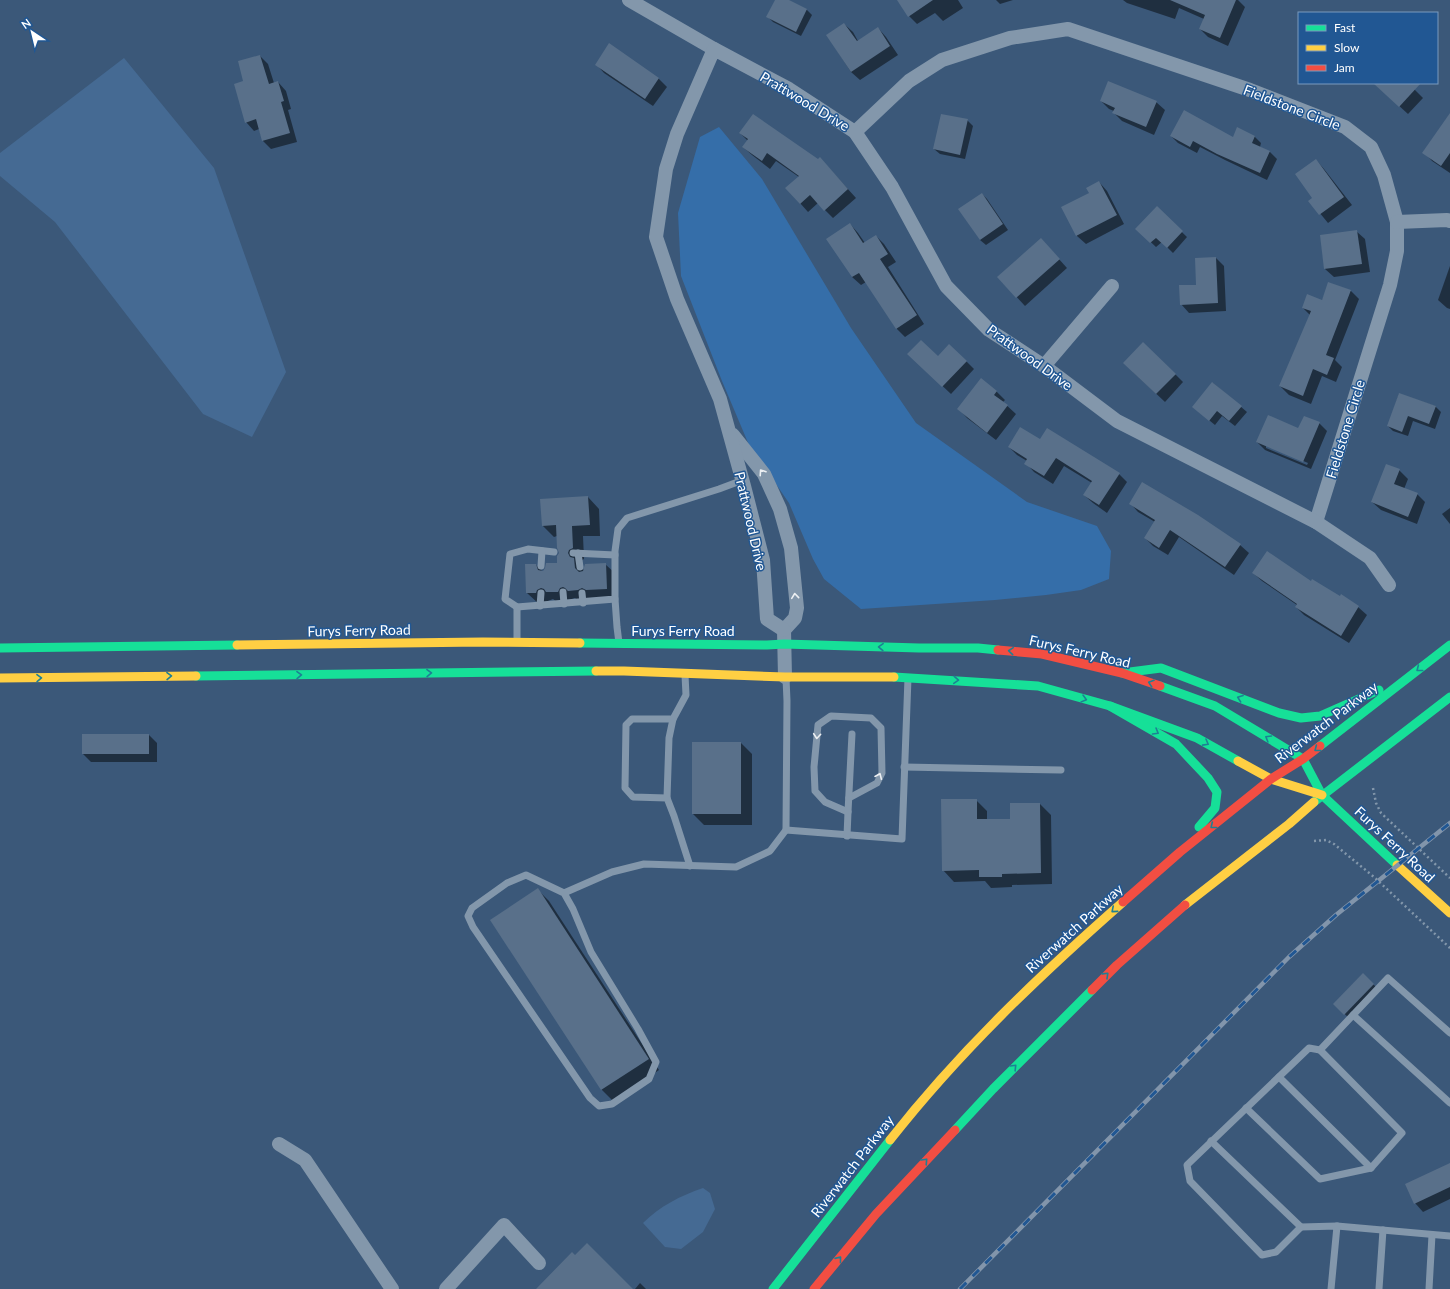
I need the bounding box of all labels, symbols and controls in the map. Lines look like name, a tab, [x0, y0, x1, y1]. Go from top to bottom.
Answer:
north arrow	[12, 12, 52, 52]
legend	[1298, 12, 1438, 84]
text: N	[19, 16, 33, 31]
text: Fast	[1334, 20, 1356, 35]
text: Slow	[1334, 40, 1360, 55]
text: Jam	[1334, 60, 1355, 75]
street label: Prattwood Drive	[757, 68, 853, 134]
street label: Fieldstone Circle	[1241, 81, 1343, 133]
street label: Prattwood Drive	[984, 320, 1076, 394]
street label: Fieldstone Circle	[1322, 378, 1368, 480]
one-way arrow	[759, 469, 766, 476]
street label: Prattwood Drive	[731, 470, 771, 572]
one-way arrow	[791, 593, 800, 599]
street label: Furys Ferry Road	[307, 621, 411, 639]
street label: Furys Ferry Road	[631, 622, 735, 639]
street label: Furys Ferry Road	[1028, 631, 1132, 671]
one-way arrow	[878, 643, 884, 651]
one-way arrow	[1008, 646, 1014, 655]
one-way arrow	[1417, 664, 1424, 671]
one-way arrow	[426, 669, 432, 677]
one-way arrow	[296, 671, 302, 679]
one-way arrow	[166, 672, 172, 680]
one-way arrow	[36, 674, 42, 682]
one-way arrow	[953, 676, 959, 685]
street label: Riverwatch Parkway	[1271, 677, 1382, 766]
one-way arrow	[1147, 680, 1154, 688]
one-way arrow	[1081, 694, 1087, 702]
one-way arrow	[1237, 694, 1244, 702]
one-way arrow	[1152, 727, 1159, 735]
one-way arrow	[813, 733, 822, 739]
one-way arrow	[1265, 736, 1272, 743]
one-way arrow	[1202, 738, 1209, 746]
one-way arrow	[1314, 744, 1321, 751]
one-way arrow	[875, 773, 883, 780]
street label: Furys Ferry Road	[1351, 803, 1439, 885]
one-way arrow	[1210, 821, 1217, 828]
street label: Riverwatch Parkway	[1022, 879, 1127, 976]
one-way arrow	[1111, 906, 1118, 913]
one-way arrow	[1101, 972, 1109, 980]
one-way arrow	[1009, 1064, 1017, 1072]
street label: Riverwatch Parkway	[807, 1111, 898, 1220]
one-way arrow	[920, 1158, 928, 1166]
one-way arrow	[834, 1256, 841, 1263]

